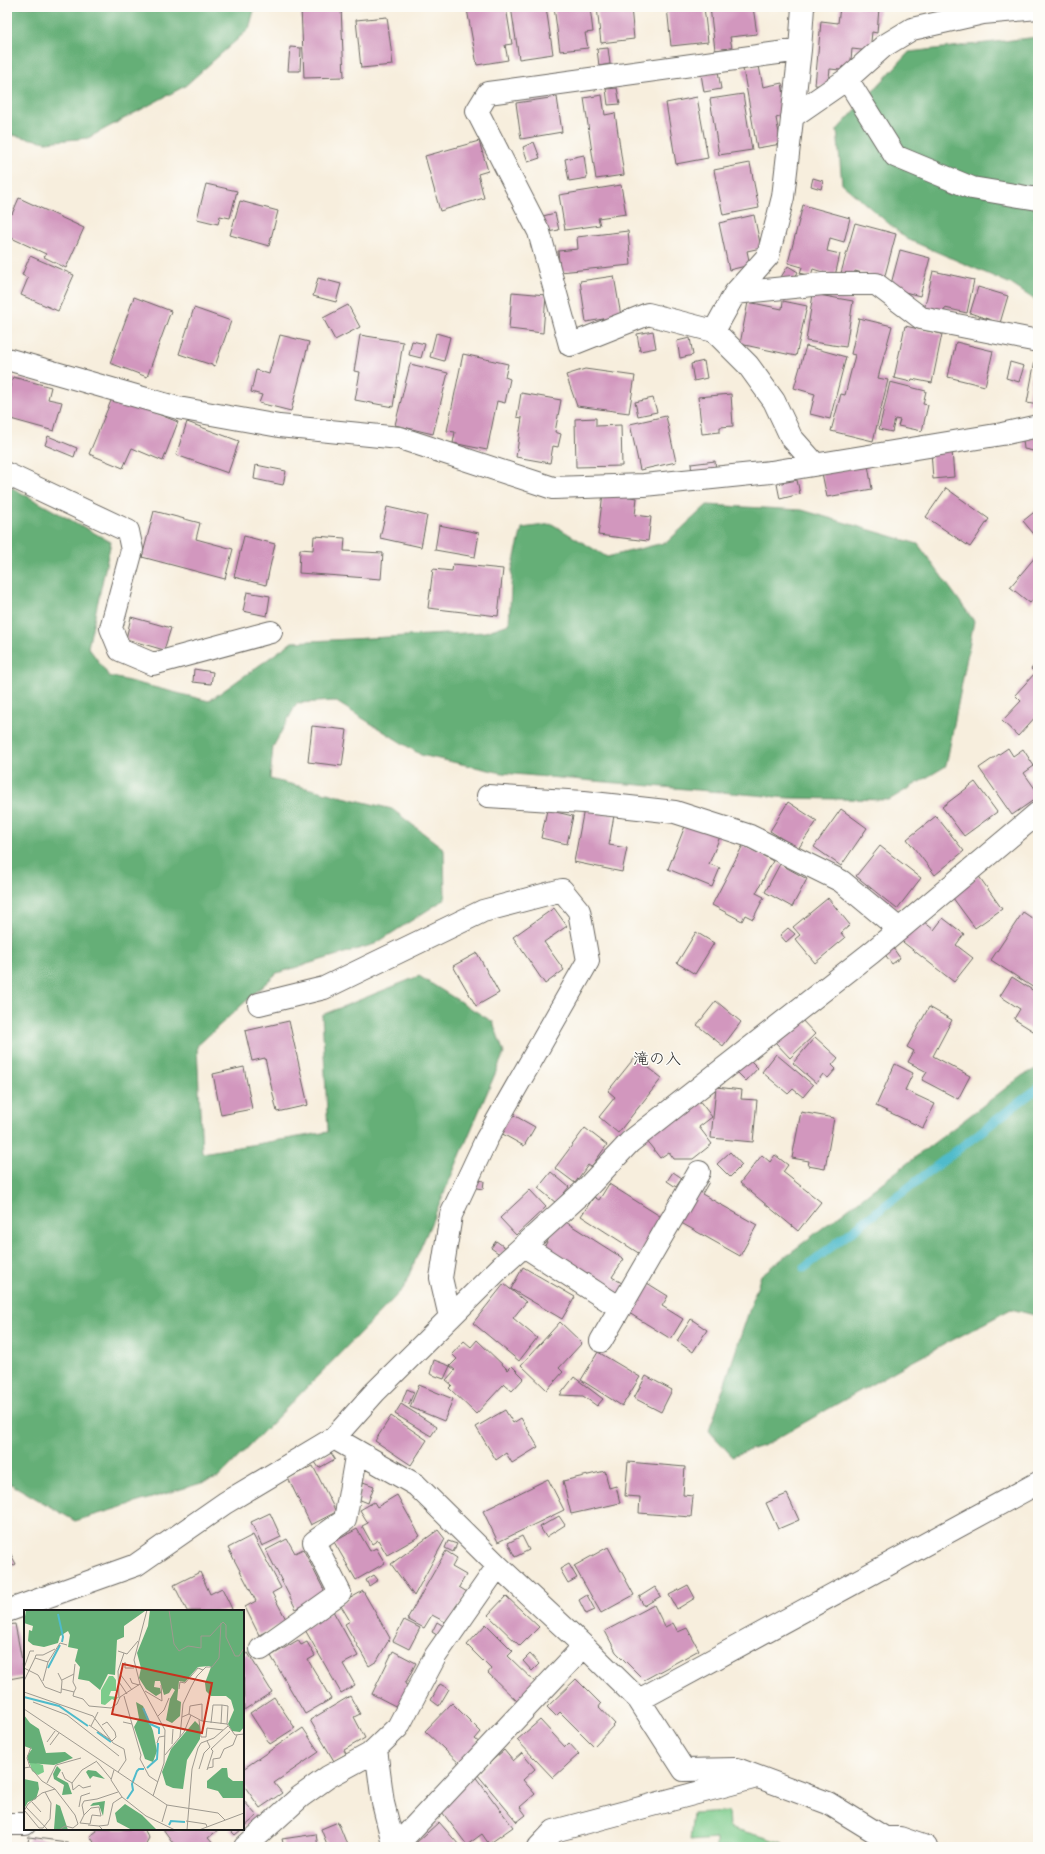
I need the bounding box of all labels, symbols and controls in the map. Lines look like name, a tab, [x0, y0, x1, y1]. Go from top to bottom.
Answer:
district label: 滝の入	[633, 1049, 681, 1072]
inset map	[24, 1610, 244, 1830]

